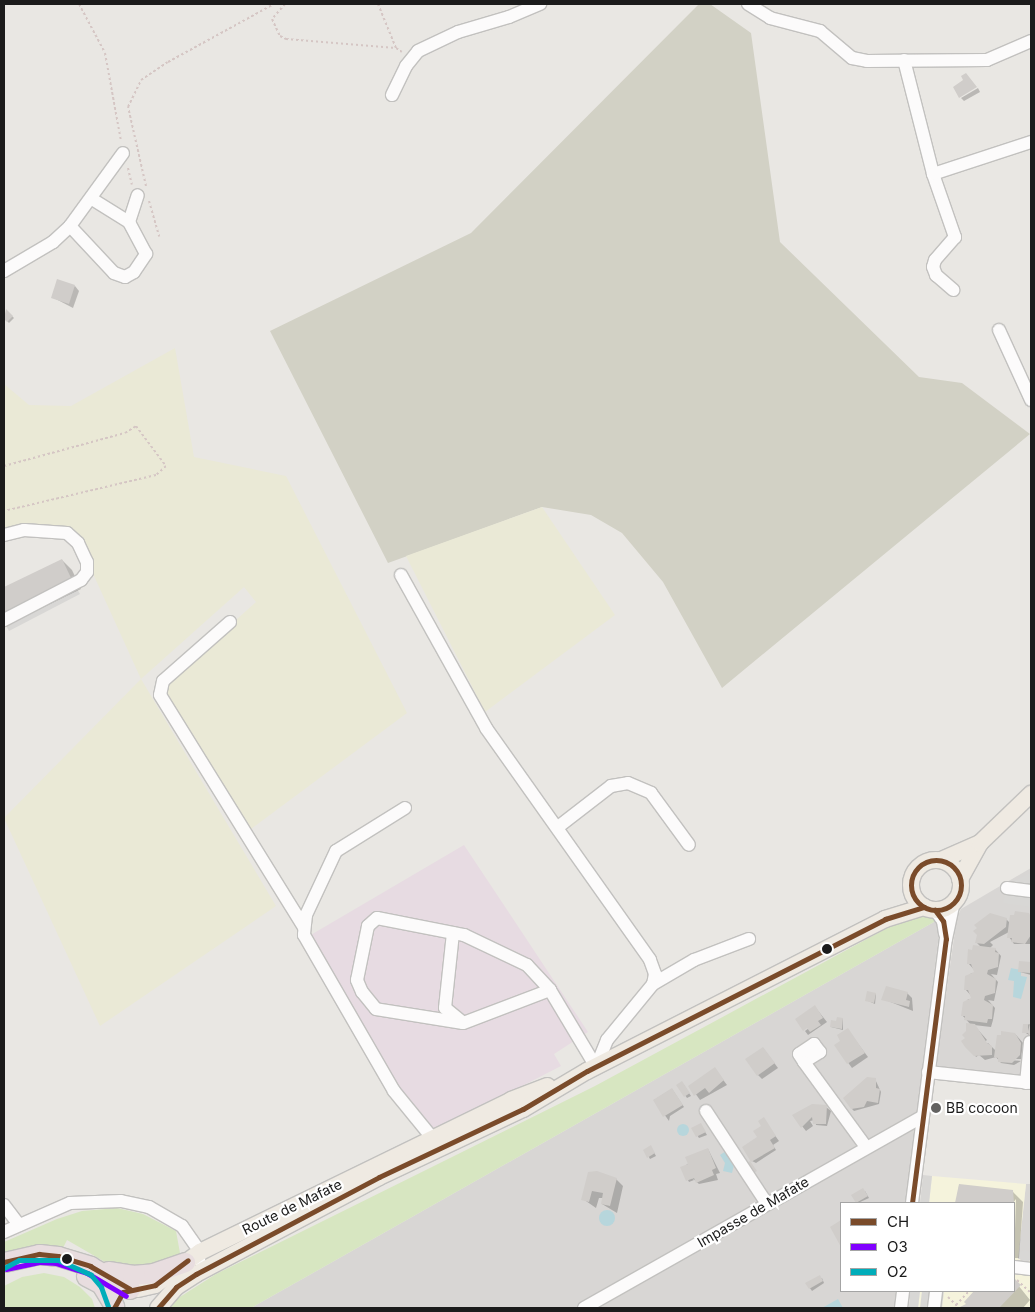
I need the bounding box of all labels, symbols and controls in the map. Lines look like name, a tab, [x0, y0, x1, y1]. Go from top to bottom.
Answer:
unlabelled marker	[822, 944, 832, 954]
place label: BB cocoon	[946, 1100, 1018, 1116]
marker: BB cocoon	[930, 1102, 942, 1114]
street label: Impasse de Mafate	[694, 1173, 812, 1251]
street label: Route de Mafate	[239, 1176, 345, 1238]
legend	[840, 1202, 1015, 1292]
text: CH	[887, 1212, 909, 1231]
text: O3	[887, 1237, 908, 1256]
unlabelled marker	[62, 1254, 72, 1264]
text: O2	[887, 1262, 908, 1281]

